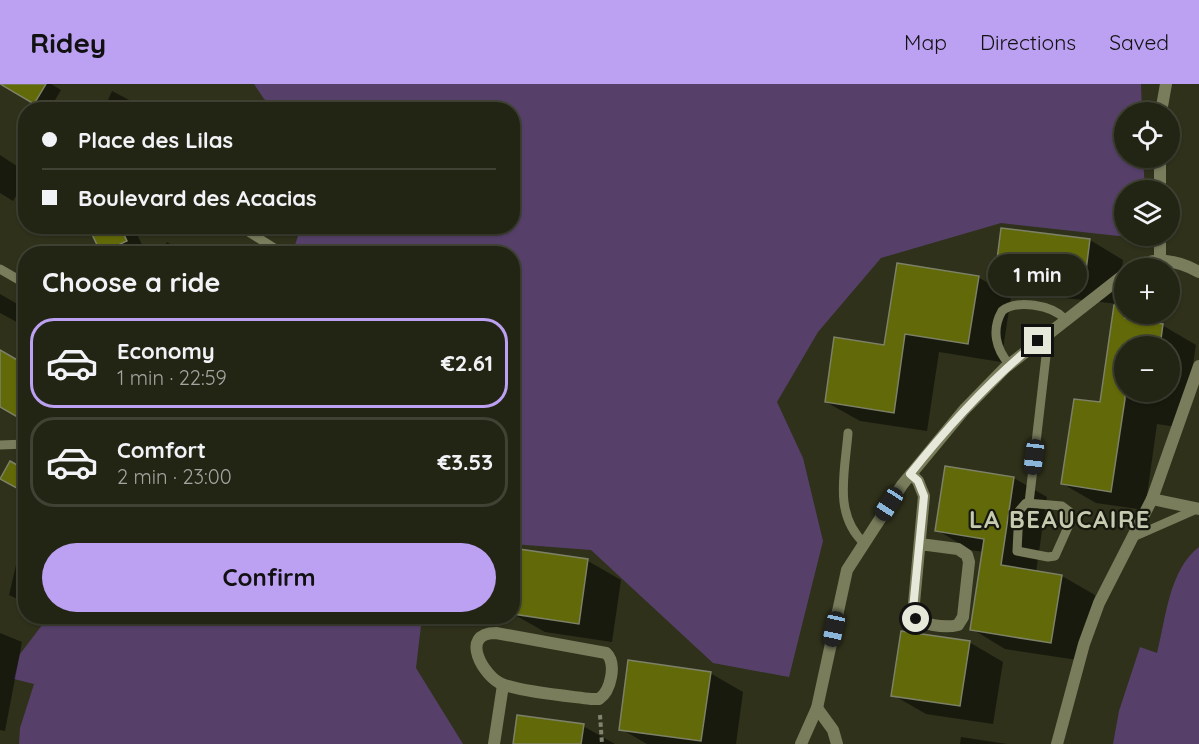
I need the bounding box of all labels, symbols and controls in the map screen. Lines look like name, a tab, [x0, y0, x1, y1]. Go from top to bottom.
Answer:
text: Ridey	[30, 25, 106, 60]
text: Map	[904, 29, 947, 55]
text: Directions	[980, 29, 1076, 55]
text: Saved	[1109, 29, 1169, 55]
map controls	[1114, 102, 1180, 402]
button: locate	[1114, 102, 1180, 168]
text: Place des Lilas	[78, 126, 233, 154]
button: layers	[1114, 180, 1180, 246]
text: Boulevard des Acacias	[78, 184, 317, 212]
callout: 1 min	[988, 254, 1088, 296]
button: +	[1114, 258, 1180, 324]
text: 1 min	[1013, 262, 1062, 287]
text: Choose a ride	[42, 265, 220, 299]
route end	[1024, 327, 1051, 354]
icon: car	[45, 336, 99, 390]
button: −	[1114, 336, 1180, 402]
text: Economy	[117, 337, 215, 365]
text: €2.61	[441, 349, 493, 377]
text: 1 min · 22:59	[117, 365, 227, 390]
icon: car	[45, 435, 99, 489]
text: Comfort	[117, 436, 206, 464]
car	[1023, 438, 1045, 476]
text: €3.53	[437, 448, 493, 476]
text: 2 min · 23:00	[117, 464, 232, 489]
car	[872, 484, 906, 524]
district label: LA BEAUCAIRE	[969, 504, 1151, 534]
button: Confirm	[42, 543, 496, 612]
route start	[902, 605, 929, 632]
car	[821, 610, 847, 648]

